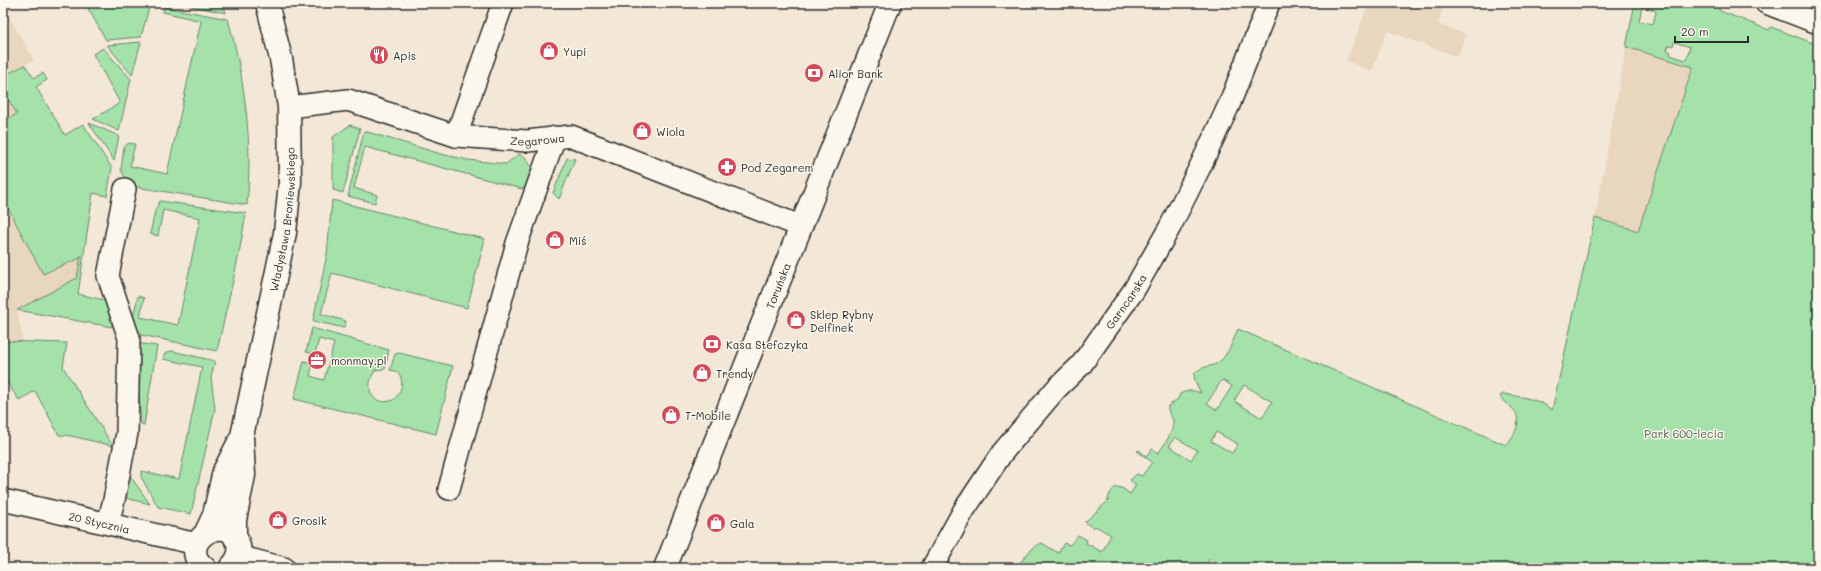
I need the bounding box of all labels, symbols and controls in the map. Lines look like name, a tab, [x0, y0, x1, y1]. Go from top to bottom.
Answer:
scale bar	[1675, 18, 1748, 44]
text: 20 m	[1681, 23, 1709, 39]
shop icon: Yupi	[538, 40, 560, 62]
restaurant icon: Apis	[368, 44, 390, 66]
place label: Yupi	[563, 44, 586, 59]
place label: Apis	[393, 48, 416, 63]
bank icon: Alior Bank	[803, 62, 825, 84]
place label: Alior Bank	[828, 66, 883, 81]
shop icon: Wiola	[631, 120, 653, 142]
place label: Wiola	[656, 124, 685, 139]
street label: Zegarowa	[510, 129, 566, 149]
street label: Władysława Broniewskiego	[265, 147, 297, 293]
pharmacy icon: Pod Zegarem	[716, 156, 738, 178]
place label: Pod Zegarem	[741, 160, 813, 175]
shop icon: Miś	[544, 229, 566, 251]
place label: Miś	[569, 233, 586, 248]
street label: Toruńska	[762, 260, 793, 311]
street label: Garncarska	[1101, 271, 1149, 332]
place label: Sklep Rybny Delfinek	[810, 307, 874, 335]
shop icon: Sklep Rybny Delfinek	[785, 309, 807, 331]
bank icon: Kasa Stefczyka	[701, 333, 723, 355]
place label: Kasa Stefczyka	[726, 337, 809, 352]
office icon: monmay.pl	[306, 349, 328, 371]
place label: monmay.pl	[331, 353, 387, 368]
shop icon: Trendy	[691, 362, 713, 384]
place label: Trendy	[716, 366, 754, 381]
shop icon: T-Mobile	[660, 404, 682, 426]
place label: T-Mobile	[685, 408, 731, 423]
park label: Park 600-lecia	[1644, 426, 1724, 441]
street label: 20 Stycznia	[68, 508, 132, 536]
shop icon: Grosik	[267, 509, 289, 531]
shop icon: Gala	[705, 512, 727, 534]
place label: Grosik	[292, 513, 327, 528]
place label: Gala	[730, 516, 755, 531]

